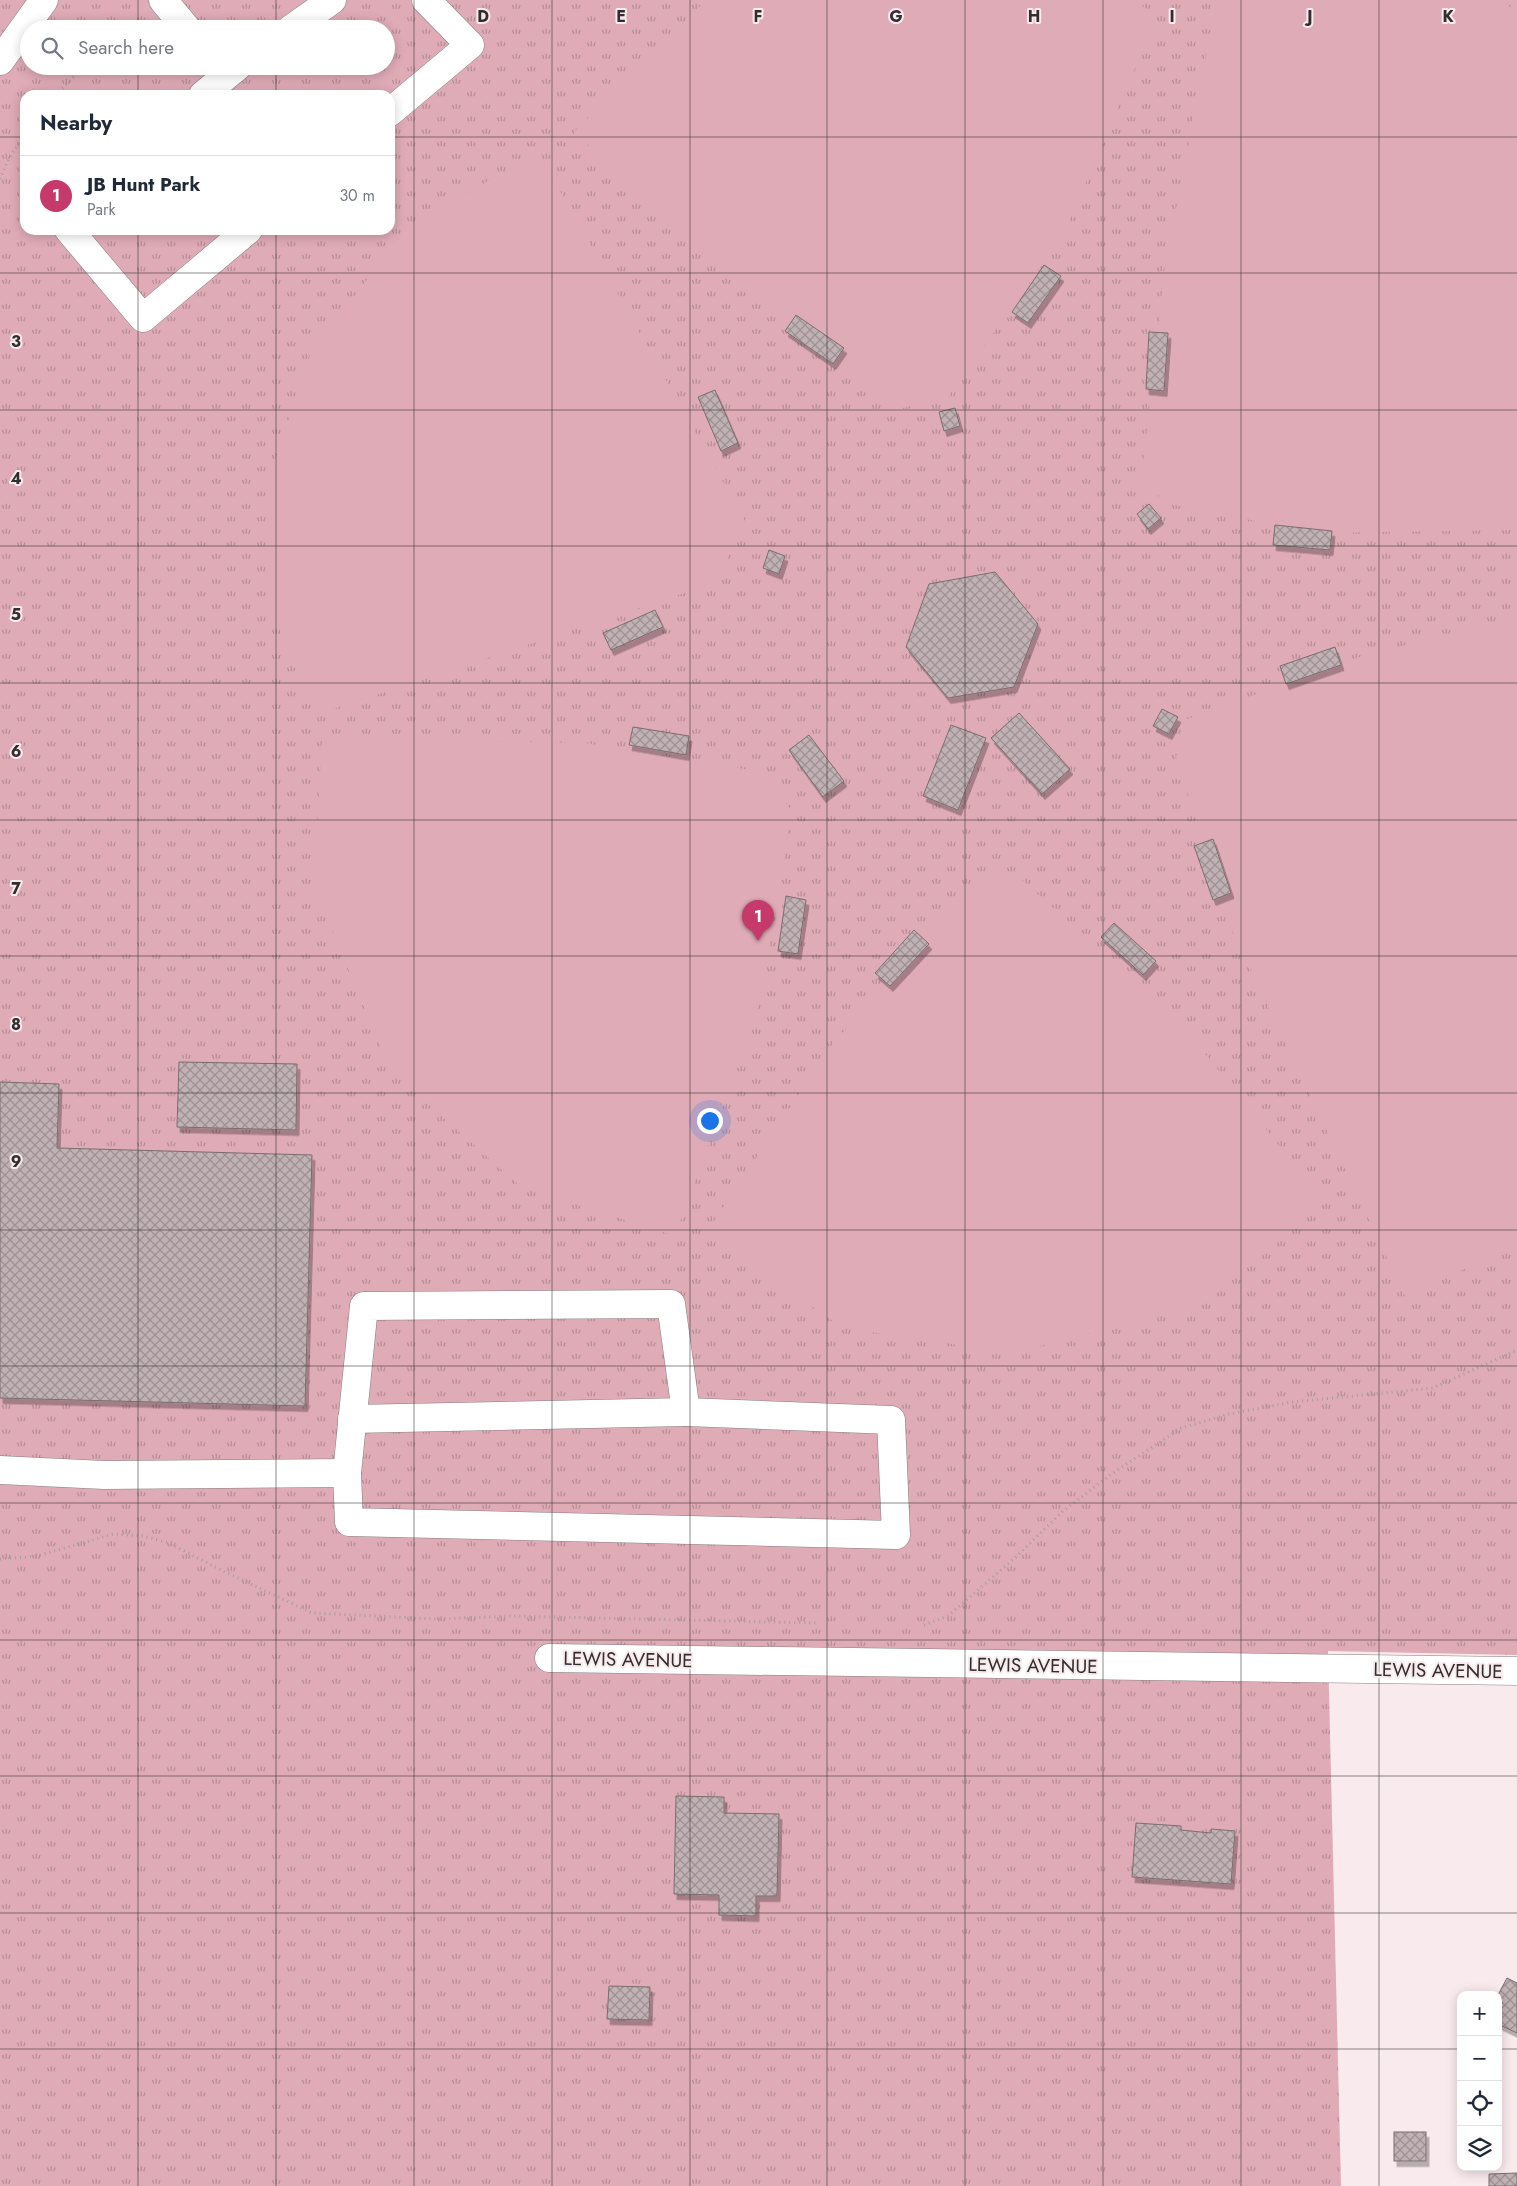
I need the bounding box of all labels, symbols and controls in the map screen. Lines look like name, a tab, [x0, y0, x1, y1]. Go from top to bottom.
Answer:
text: D	[477, 5, 489, 28]
text: E	[616, 5, 626, 28]
text: F	[754, 5, 762, 28]
text: G	[889, 5, 903, 28]
text: H	[1028, 5, 1040, 28]
text: I	[1169, 5, 1175, 28]
text: J	[1304, 5, 1313, 28]
text: K	[1442, 5, 1454, 28]
search box	[20, 20, 395, 75]
icon: search	[38, 34, 66, 62]
text: Search here	[78, 34, 174, 61]
text: Nearby	[40, 108, 112, 138]
text: JB Hunt Park	[87, 171, 200, 198]
text: 1	[52, 184, 60, 207]
text: 30 m	[339, 184, 375, 207]
text: Park	[87, 198, 116, 221]
text: 3	[11, 330, 21, 353]
text: 4	[10, 467, 22, 490]
text: 5	[11, 603, 21, 626]
text: 6	[11, 740, 21, 763]
text: 7	[11, 877, 21, 900]
pin: 1	[742, 900, 774, 941]
text: 8	[11, 1013, 21, 1036]
your location	[697, 1108, 723, 1134]
text: 9	[11, 1150, 21, 1173]
street label: LEWIS AVENUE	[563, 1645, 693, 1674]
street label: LEWIS AVENUE	[968, 1651, 1098, 1680]
street label: LEWIS AVENUE	[1373, 1656, 1503, 1685]
map controls	[1457, 1991, 1502, 2171]
button: +	[1457, 1991, 1502, 2036]
button: −	[1457, 2036, 1502, 2081]
button: locate	[1457, 2081, 1502, 2126]
button: layers	[1457, 2126, 1502, 2171]

